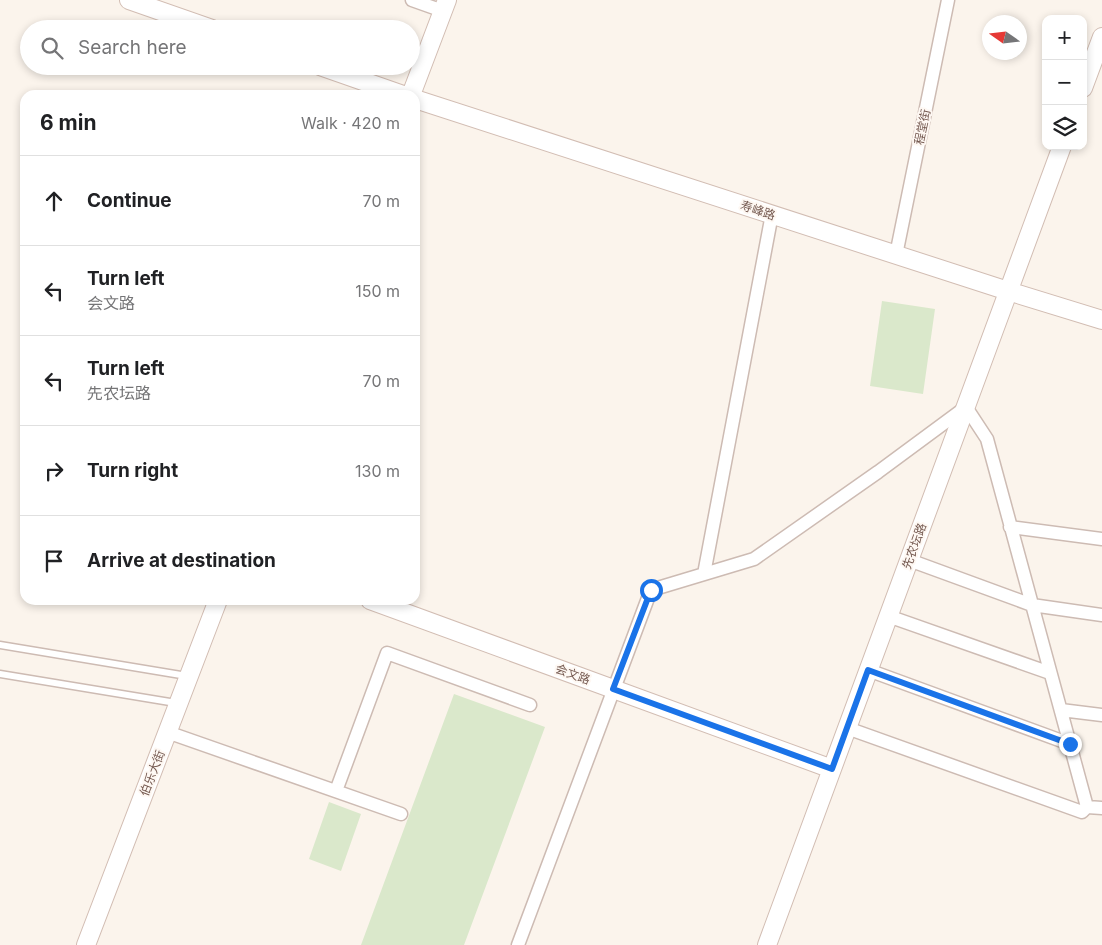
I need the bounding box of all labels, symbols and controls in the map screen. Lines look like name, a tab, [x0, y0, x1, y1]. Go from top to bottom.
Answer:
north arrow	[982, 15, 1027, 60]
map controls	[1042, 15, 1087, 150]
button: +	[1042, 15, 1087, 60]
search box	[20, 20, 420, 75]
icon: search	[38, 34, 66, 62]
text: Search here	[78, 36, 187, 59]
button: −	[1042, 60, 1087, 105]
button: layers	[1042, 105, 1087, 150]
street label: 程堂街	[911, 108, 933, 146]
text: 6 min	[40, 110, 97, 135]
text: Walk · 420 m	[301, 113, 400, 133]
icon: ahead	[40, 187, 68, 215]
text: Continue	[87, 189, 172, 212]
text: 70 m	[363, 191, 400, 211]
street label: 寿峰路	[739, 197, 777, 223]
text: Turn left	[87, 267, 165, 290]
icon: left	[40, 277, 68, 305]
text: 150 m	[355, 281, 400, 301]
text: 会文路	[87, 293, 135, 313]
text: Turn left	[87, 357, 165, 380]
icon: left	[40, 367, 68, 395]
text: 70 m	[363, 371, 400, 391]
text: 先农坛路	[87, 383, 151, 403]
icon: right	[40, 457, 68, 485]
text: Turn right	[87, 459, 178, 482]
text: 130 m	[355, 461, 400, 481]
street label: 先农坛路	[899, 521, 929, 571]
icon: arrive	[40, 547, 68, 575]
text: Arrive at destination	[87, 549, 276, 572]
route start	[640, 579, 663, 602]
street label: 会文路	[554, 661, 592, 687]
route end	[1059, 733, 1082, 756]
street label: 伯乐大街	[136, 748, 168, 798]

